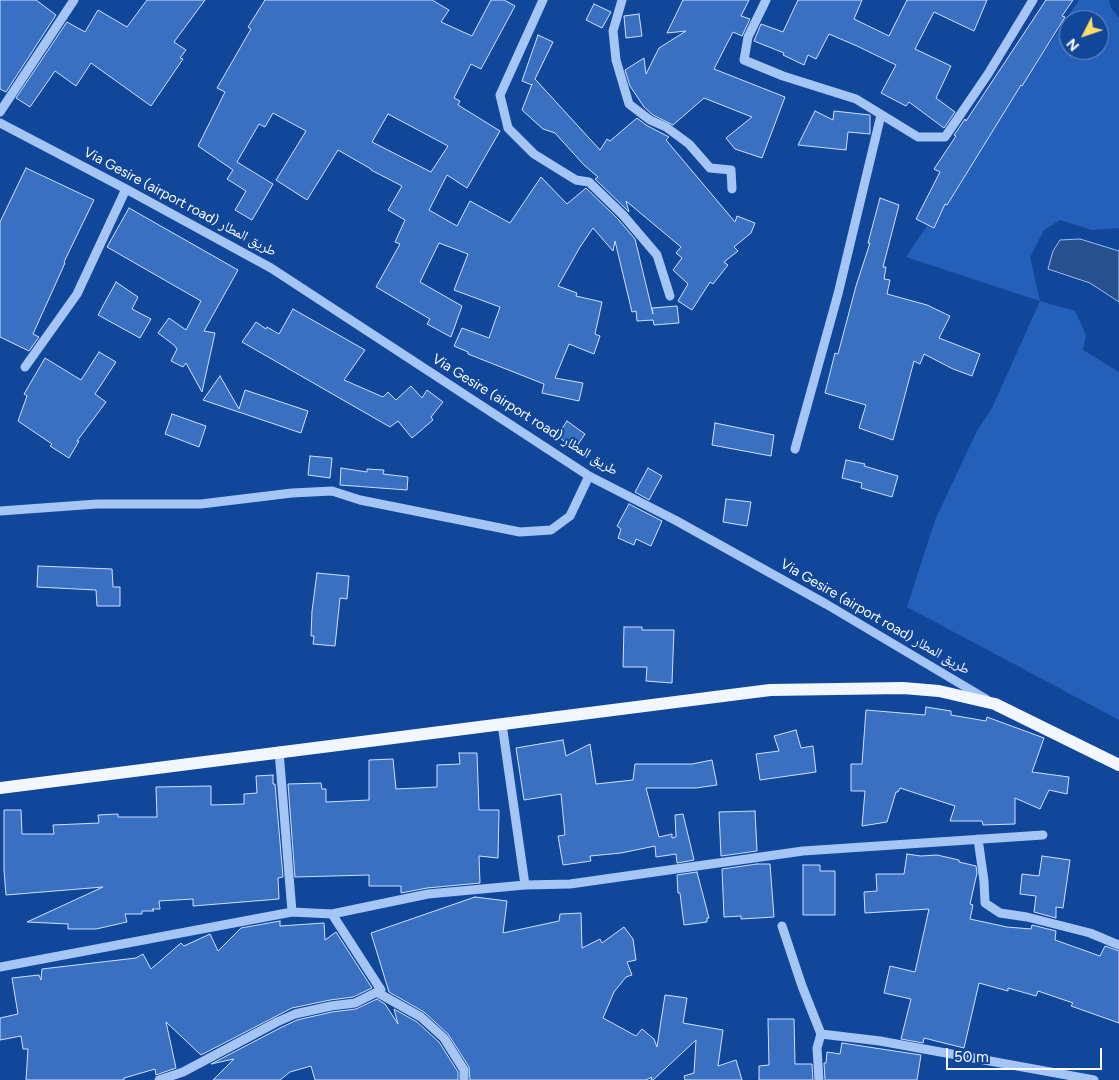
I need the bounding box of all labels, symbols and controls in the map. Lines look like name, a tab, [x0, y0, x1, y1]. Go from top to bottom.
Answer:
north arrow	[1059, 10, 1109, 60]
text: N	[1063, 35, 1083, 54]
street label: Via Gesire (airport road) طريق المطار	[81, 144, 279, 260]
street label: Via Gesire (airport road) طريق المطار	[429, 351, 621, 479]
street label: Via Gesire (airport road) طريق المطار	[777, 556, 973, 678]
scale bar	[949, 1038, 1105, 1070]
text: 50 m	[954, 1048, 989, 1066]

